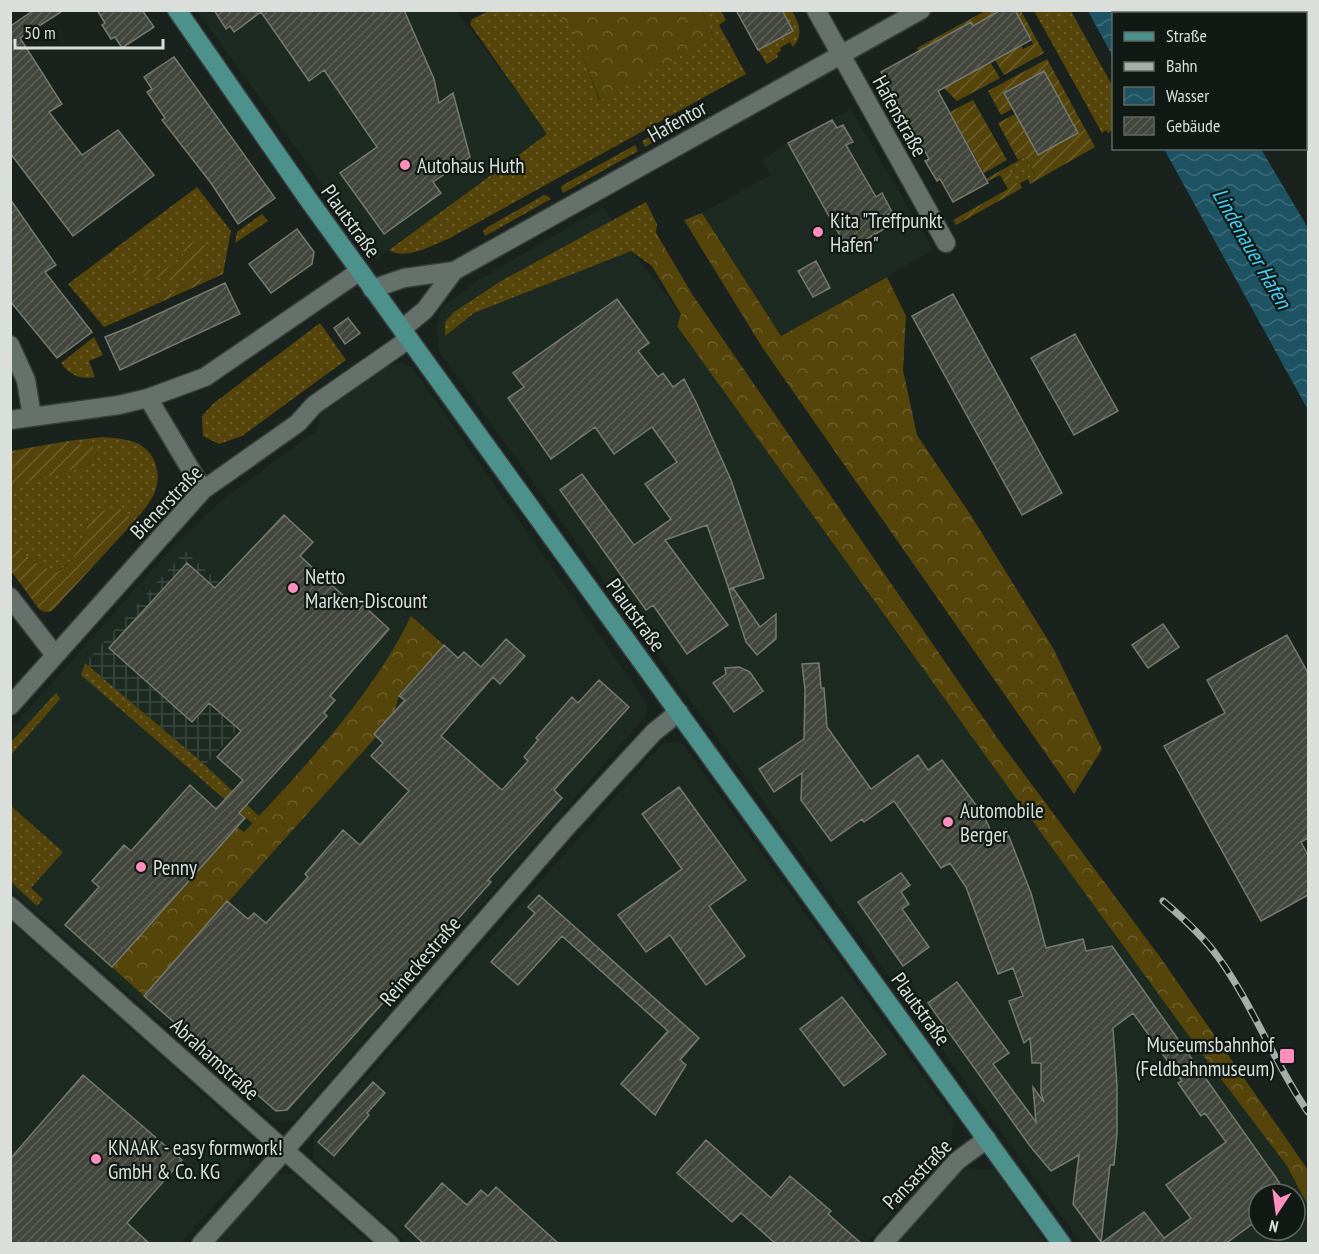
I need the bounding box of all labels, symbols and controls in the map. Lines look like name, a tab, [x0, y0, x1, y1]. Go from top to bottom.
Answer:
scale bar	[15, 12, 164, 50]
legend	[1112, 12, 1307, 150]
text: 50 m	[24, 21, 56, 44]
text: Straße	[1166, 24, 1207, 47]
text: Bahn	[1166, 54, 1198, 77]
street label: Hafenstraße	[867, 71, 933, 161]
text: Wasser	[1166, 84, 1209, 107]
street label: Hafentor	[643, 94, 711, 148]
text: Gebäude	[1166, 114, 1220, 137]
place label: Autohaus Huth	[417, 152, 524, 179]
marker: Autohaus Huth	[398, 158, 412, 172]
street label: Plautstraße	[316, 179, 386, 263]
water label: Lindenauer Hafen	[1206, 183, 1298, 315]
place label: Kita "Treffpunkt Hafen"	[830, 207, 943, 258]
marker: Kita "Treffpunkt Hafen"	[811, 225, 825, 239]
street label: Bienerstraße	[124, 459, 208, 545]
place label: Netto Marken-Discount	[305, 563, 428, 614]
street label: Plautstraße	[601, 573, 671, 657]
marker: Netto Marken-Discount	[286, 581, 300, 595]
place label: Automobile Berger	[960, 797, 1044, 848]
marker: Automobile Berger	[941, 815, 955, 829]
place label: Penny	[153, 854, 197, 881]
marker: Penny	[134, 860, 148, 874]
street label: Reineckestraße	[374, 911, 466, 1011]
street label: Plautstraße	[886, 967, 956, 1051]
street label: Abrahamstraße	[165, 1012, 265, 1106]
place label: Museumsbahnhof (Feldbahnmuseum)	[1136, 1031, 1275, 1082]
marker: Museumsbahnhof (Feldbahnmuseum)	[1278, 1047, 1296, 1065]
street label: Pansastraße	[877, 1133, 957, 1215]
place label: KNAAK - easy formwork! GmbH & Co. KG	[108, 1134, 283, 1185]
marker: KNAAK - easy formwork! GmbH & Co. KG	[89, 1152, 103, 1166]
north arrow	[1247, 1182, 1307, 1242]
text: N	[1267, 1216, 1280, 1237]

